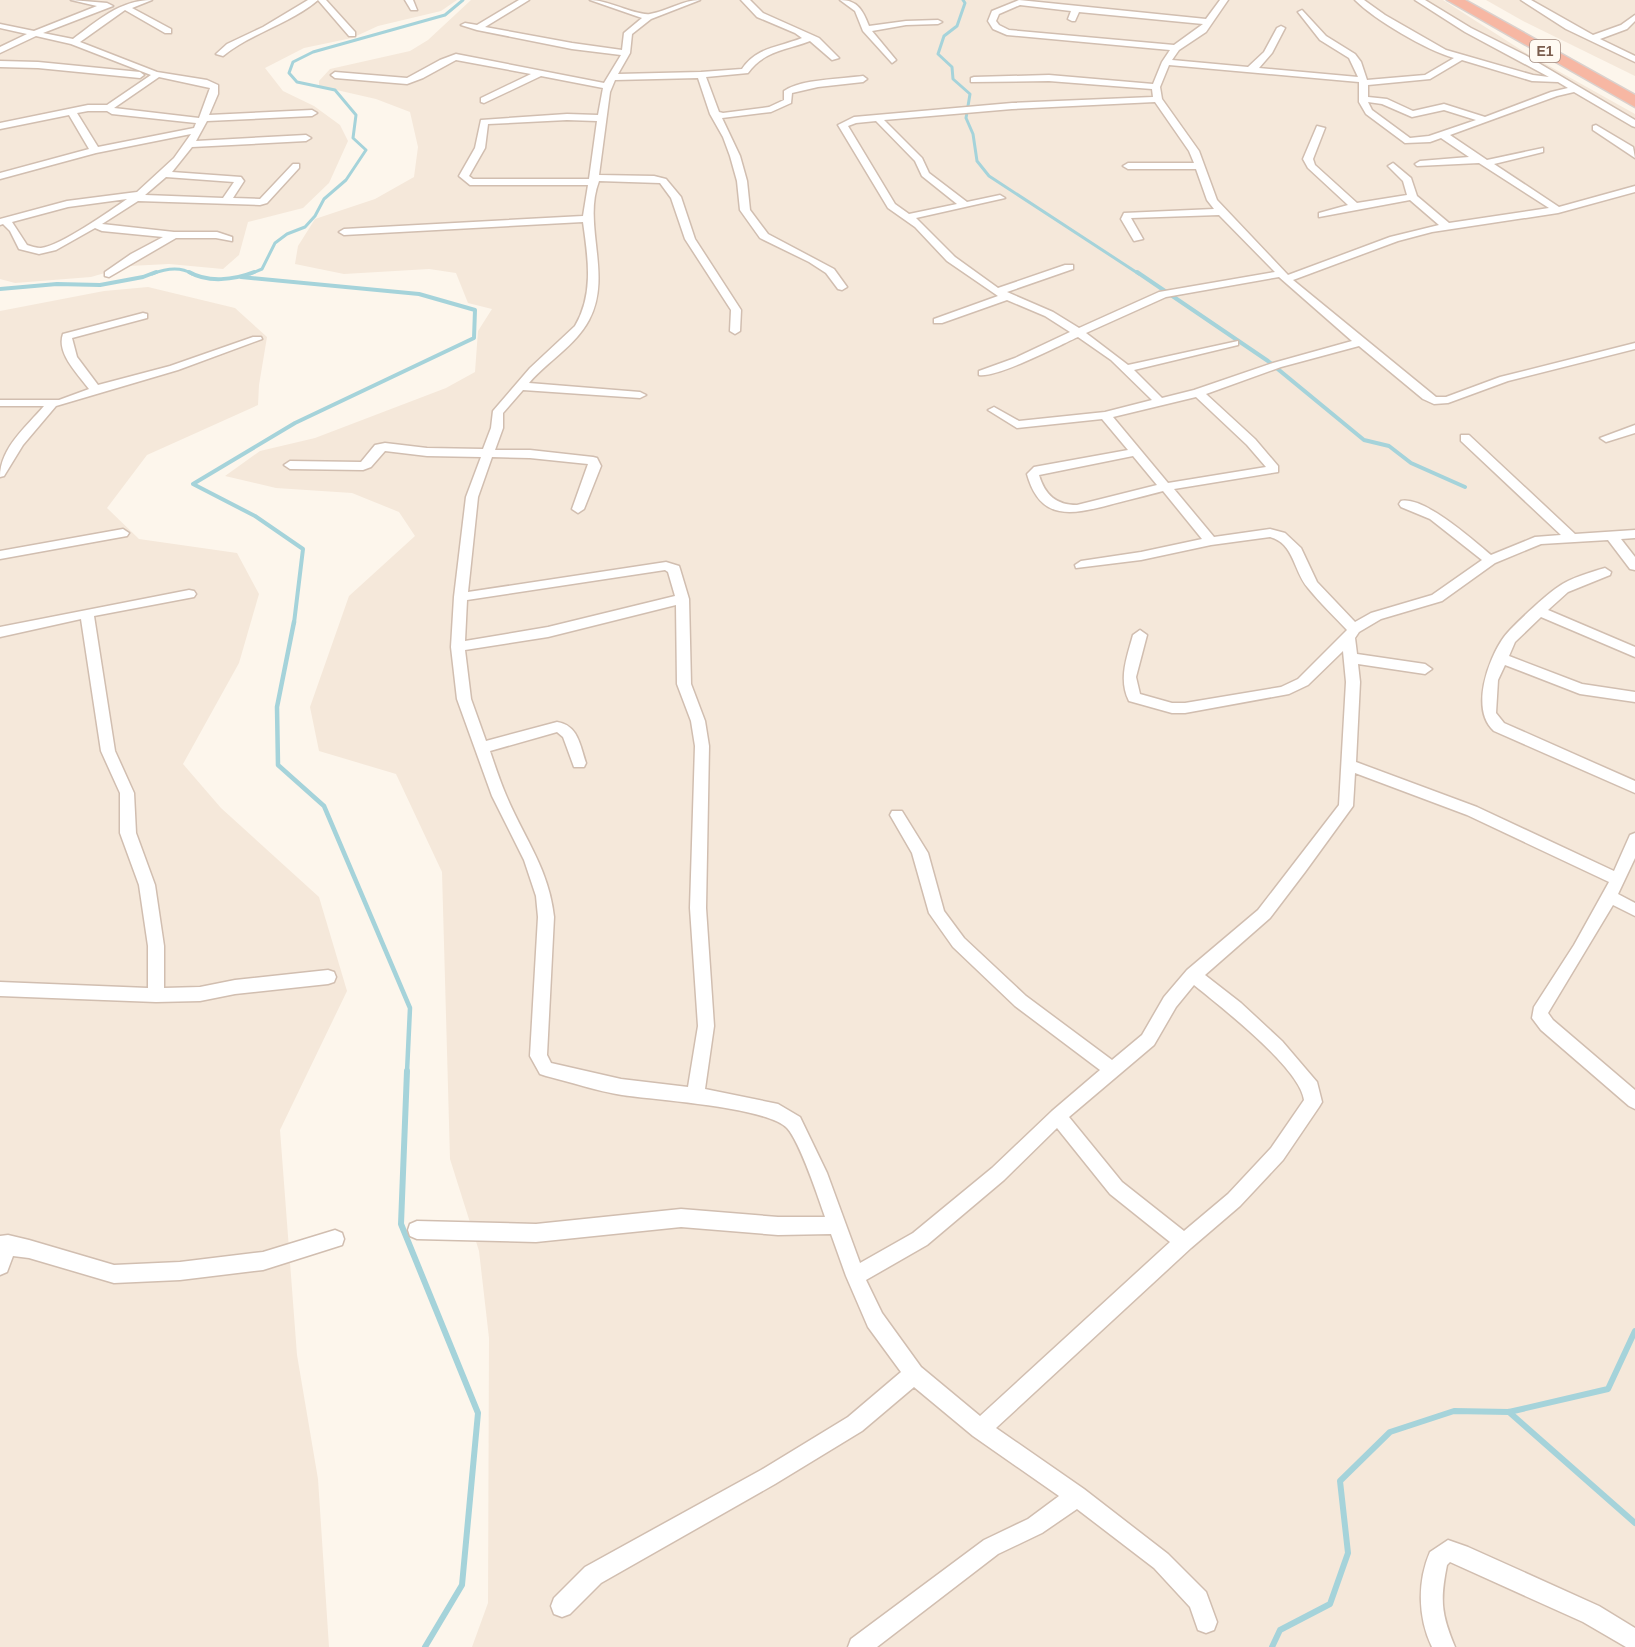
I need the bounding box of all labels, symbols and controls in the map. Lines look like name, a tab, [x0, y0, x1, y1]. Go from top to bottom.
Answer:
road number: E1	[1530, 40, 1560, 62]

